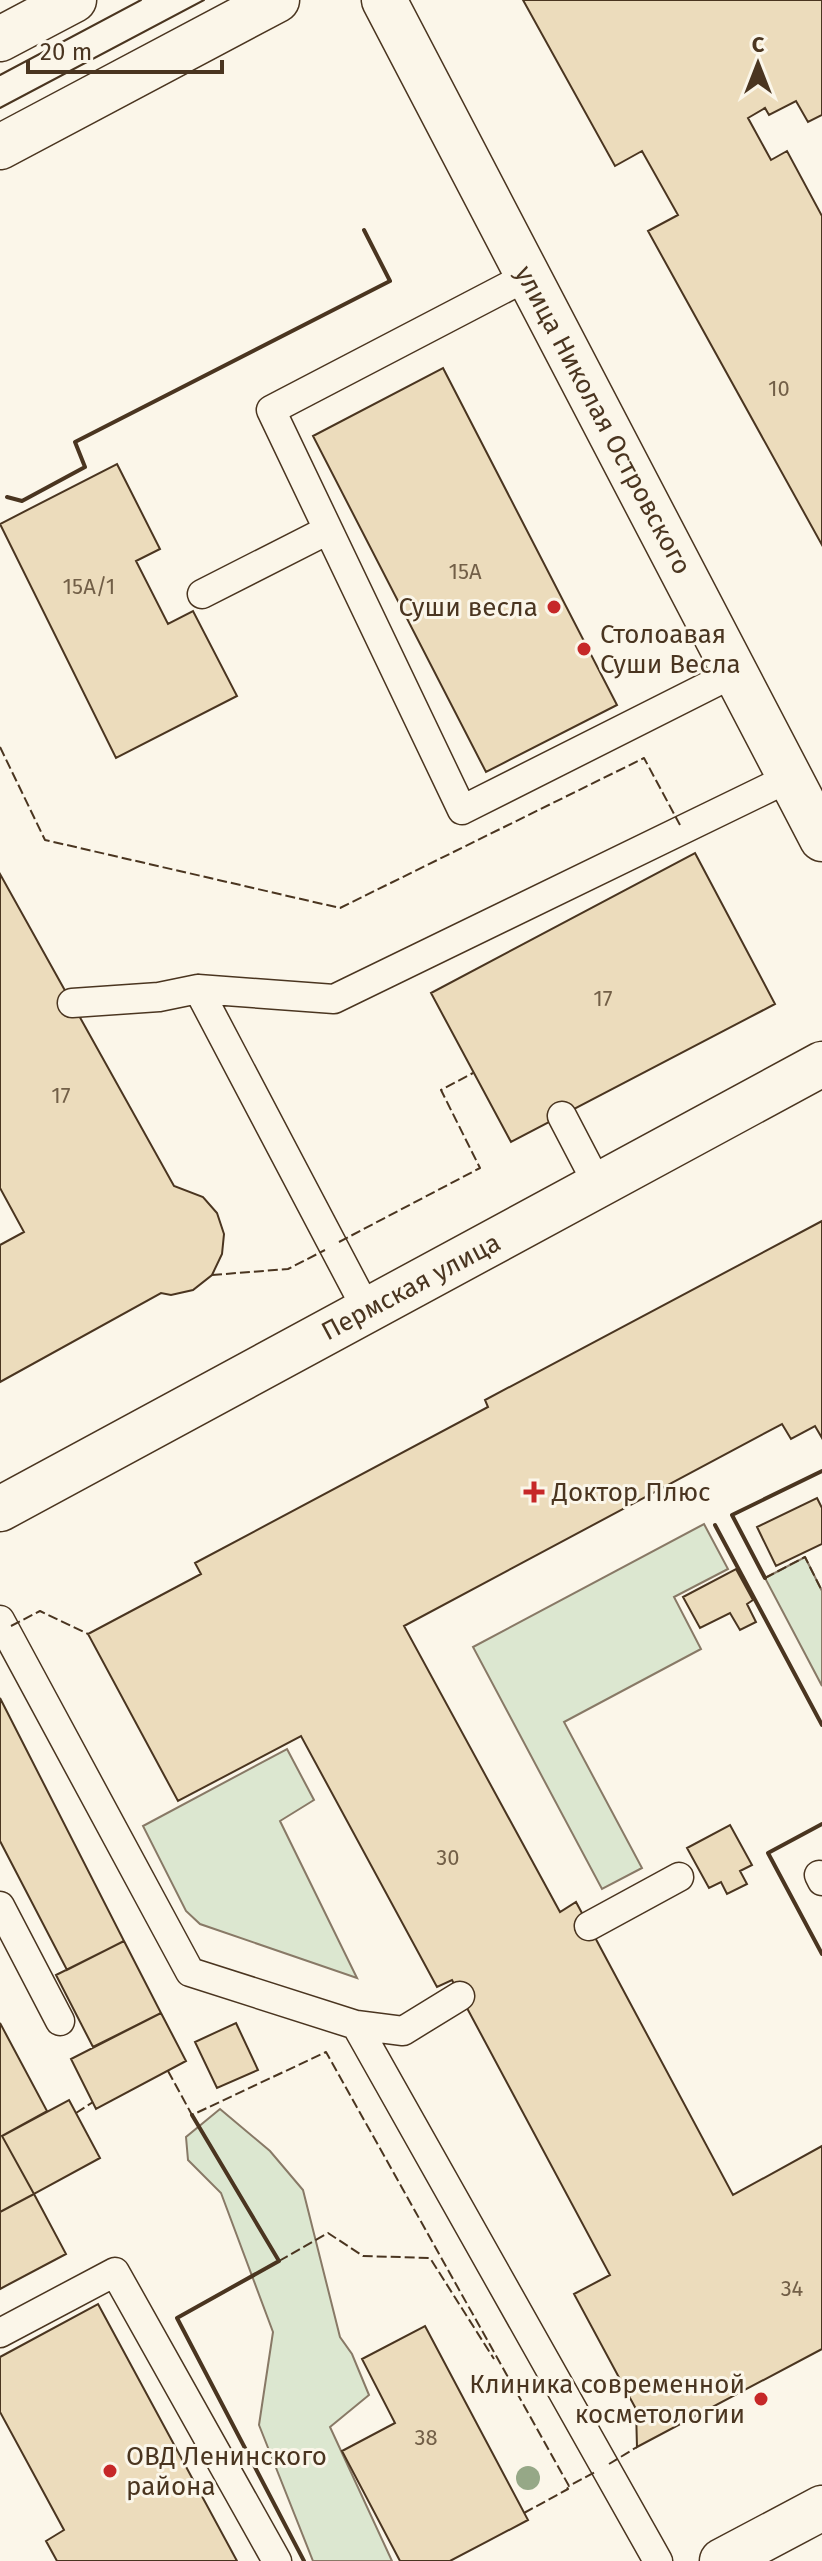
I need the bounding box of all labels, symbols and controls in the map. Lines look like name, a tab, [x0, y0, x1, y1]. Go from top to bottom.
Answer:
scale bar	[28, 24, 222, 74]
north arrow	[718, 24, 798, 104]
text: С	[752, 31, 765, 58]
text: 20 m	[40, 38, 92, 66]
street label: улица Николая Островского	[508, 260, 698, 580]
house number: 10	[768, 375, 790, 402]
house number: 15А	[448, 558, 482, 585]
house number: 15А/1	[63, 573, 115, 600]
place label: Суши весла	[398, 592, 538, 623]
marker: Суши весла	[545, 598, 563, 616]
place label: Столоавая Суши Весла	[600, 619, 741, 680]
marker: Столоавая Суши Весла	[575, 640, 593, 658]
house number: 17	[593, 985, 613, 1012]
house number: 17	[51, 1082, 71, 1109]
street label: Пермская улица	[316, 1227, 506, 1347]
place label: Доктор Плюс	[551, 1477, 711, 1508]
marker: Доктор Плюс	[523, 1481, 545, 1503]
house number: 30	[436, 1844, 460, 1871]
house number: 34	[781, 2275, 804, 2302]
place label: Клиника современной косметологии	[469, 2369, 745, 2430]
marker: Клиника современной косметологии	[752, 2390, 770, 2408]
house number: 38	[414, 2424, 438, 2451]
place label: ОВД Ленинского района	[126, 2441, 327, 2502]
marker: ОВД Ленинского района	[101, 2462, 119, 2480]

